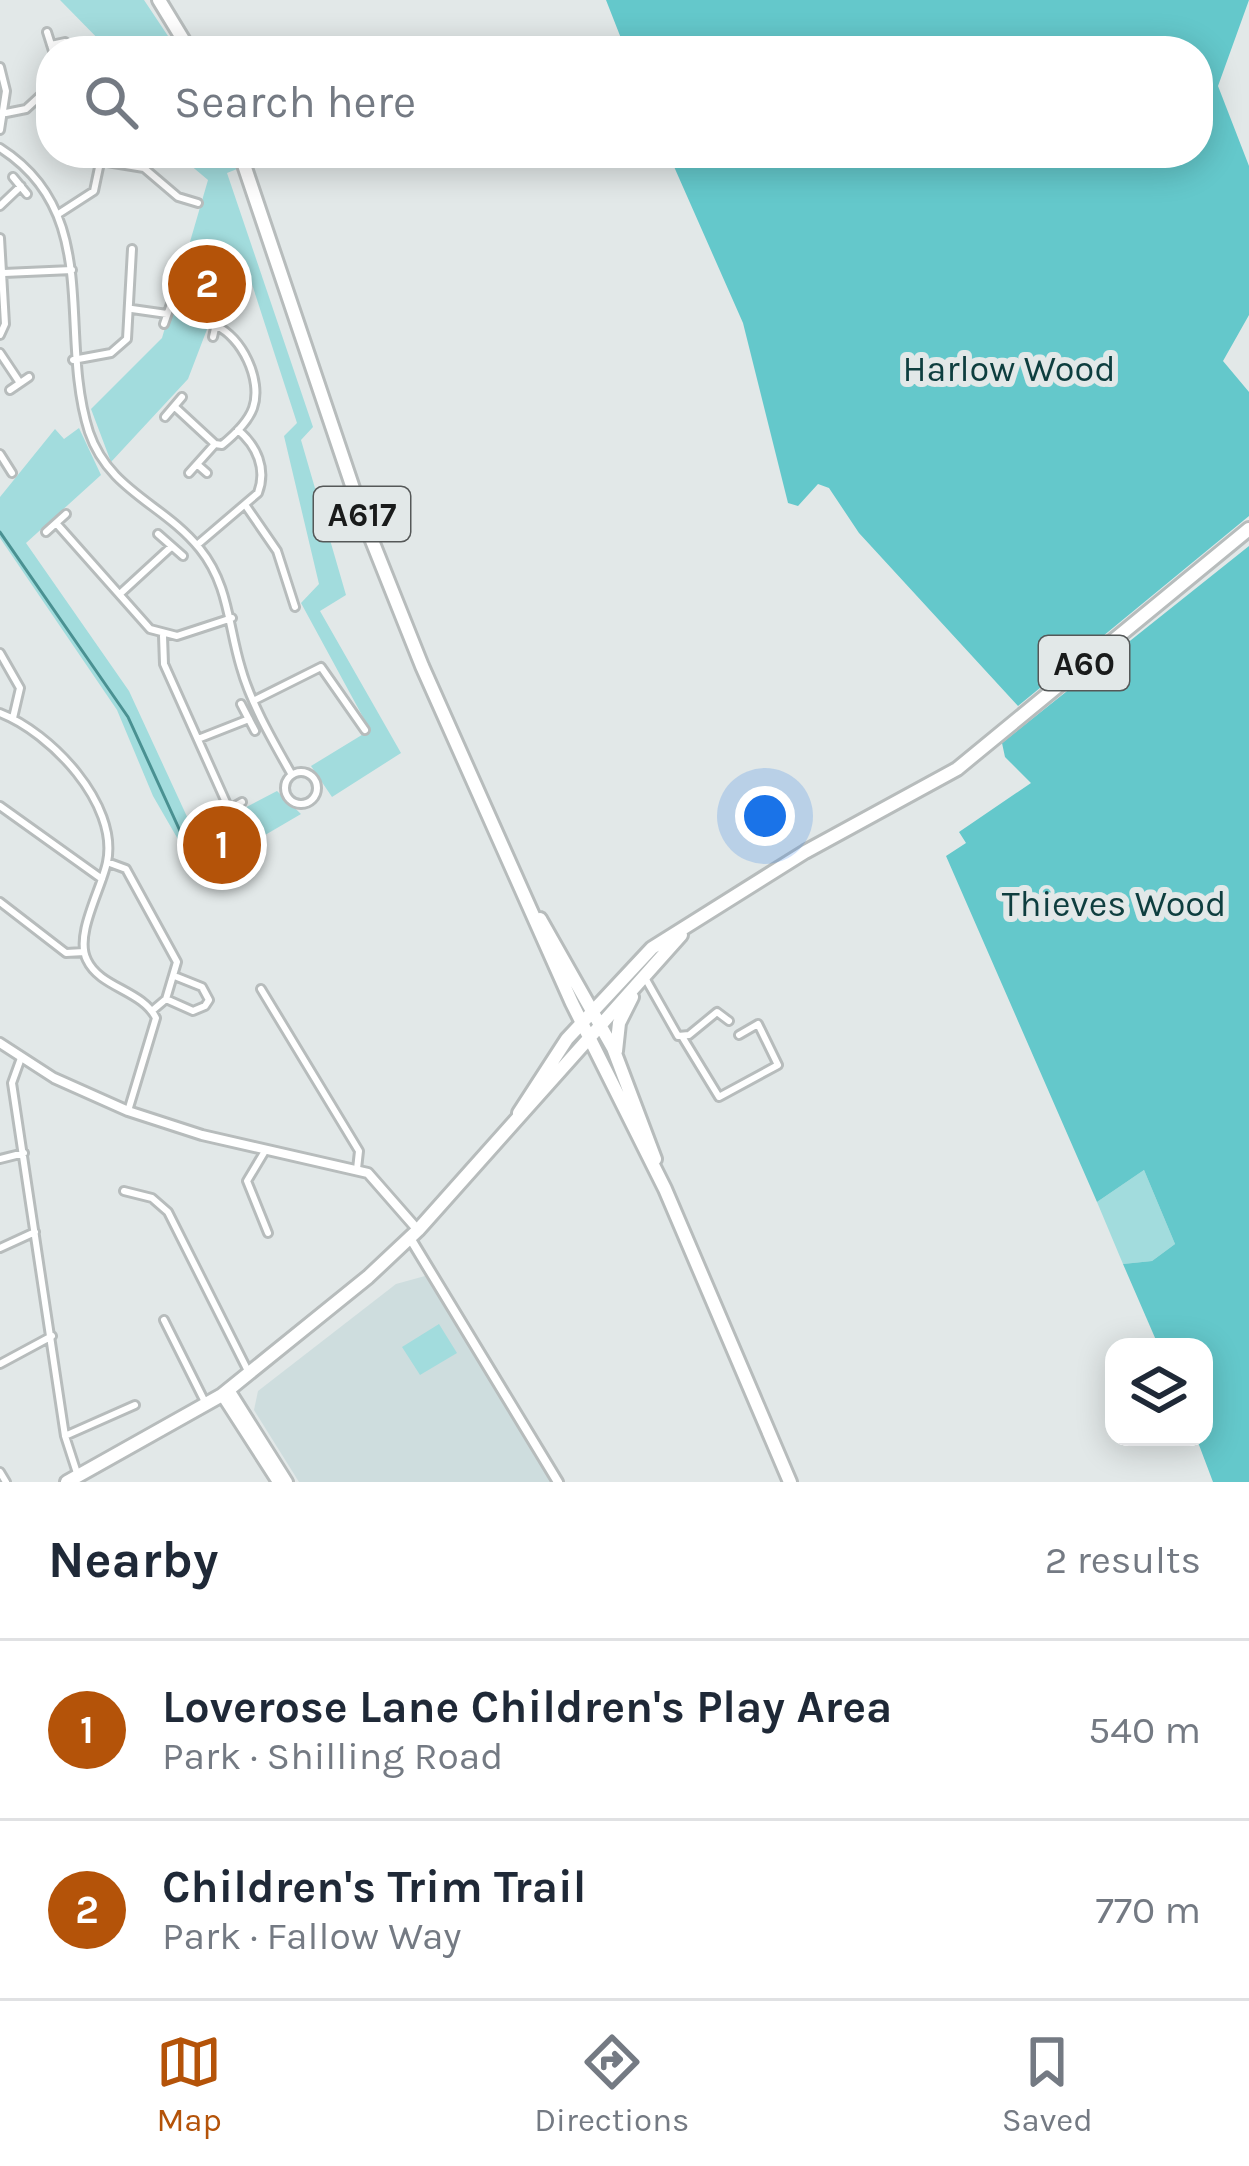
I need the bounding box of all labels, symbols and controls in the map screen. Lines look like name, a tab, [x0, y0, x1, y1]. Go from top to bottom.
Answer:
search box	[36, 36, 1213, 168]
icon: search	[78, 69, 144, 135]
text: Search here	[174, 76, 416, 128]
pin: 2	[168, 239, 246, 329]
park label: Harlow Wood	[903, 348, 1116, 390]
road number: A617	[314, 487, 410, 541]
road number: A60	[1039, 636, 1129, 690]
your location	[735, 786, 795, 846]
pin: 1	[183, 800, 261, 890]
park label: Thieves Wood	[1002, 883, 1226, 925]
map controls	[1105, 1338, 1213, 1446]
button: layers	[1105, 1338, 1213, 1446]
text: Nearby	[48, 1530, 218, 1590]
text: 2 results	[1045, 1537, 1201, 1583]
text: Loverose Lane Children's Play Area	[162, 1681, 892, 1733]
text: 1	[80, 1707, 94, 1753]
text: 540 m	[1088, 1707, 1201, 1753]
text: Park · Shilling Road	[162, 1733, 503, 1779]
text: Children's Trim Trail	[162, 1861, 587, 1913]
text: 2	[75, 1887, 99, 1933]
text: 770 m	[1095, 1887, 1201, 1933]
text: Park · Fallow Way	[162, 1913, 462, 1959]
tab: Map	[156, 2029, 222, 2139]
tab: Directions	[534, 2029, 689, 2139]
tab: Saved	[1002, 2029, 1093, 2139]

